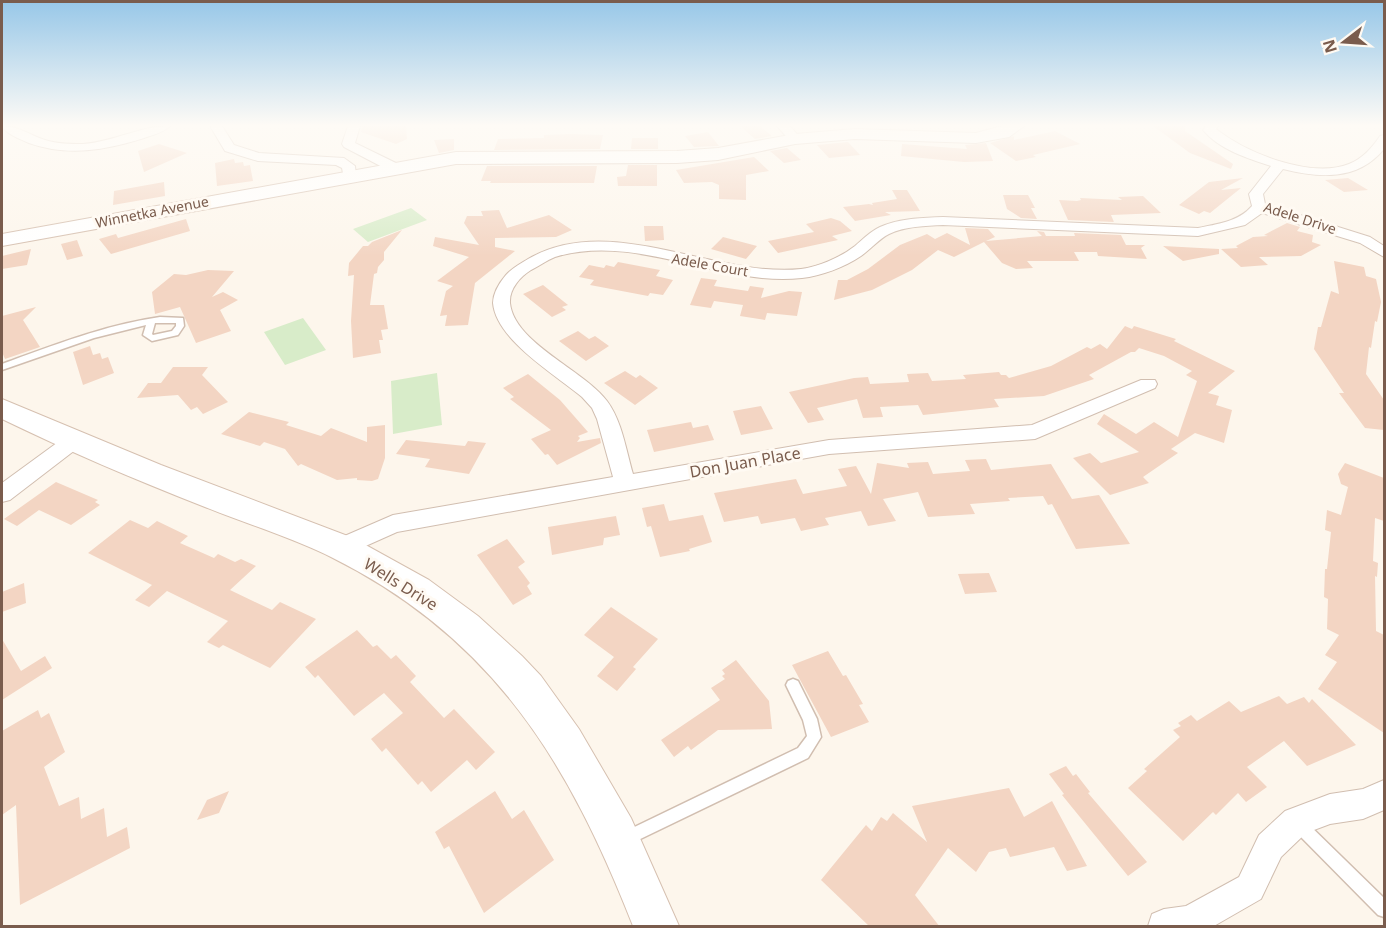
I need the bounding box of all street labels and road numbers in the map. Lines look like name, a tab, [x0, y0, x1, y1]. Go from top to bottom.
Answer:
street label: Winnetka Avenue	[94, 191, 210, 232]
street label: Adele Drive	[1261, 197, 1339, 238]
street label: Adele Court	[670, 248, 750, 281]
street label: Don Juan Place	[688, 441, 802, 483]
street label: Wells Drive	[360, 553, 442, 615]

